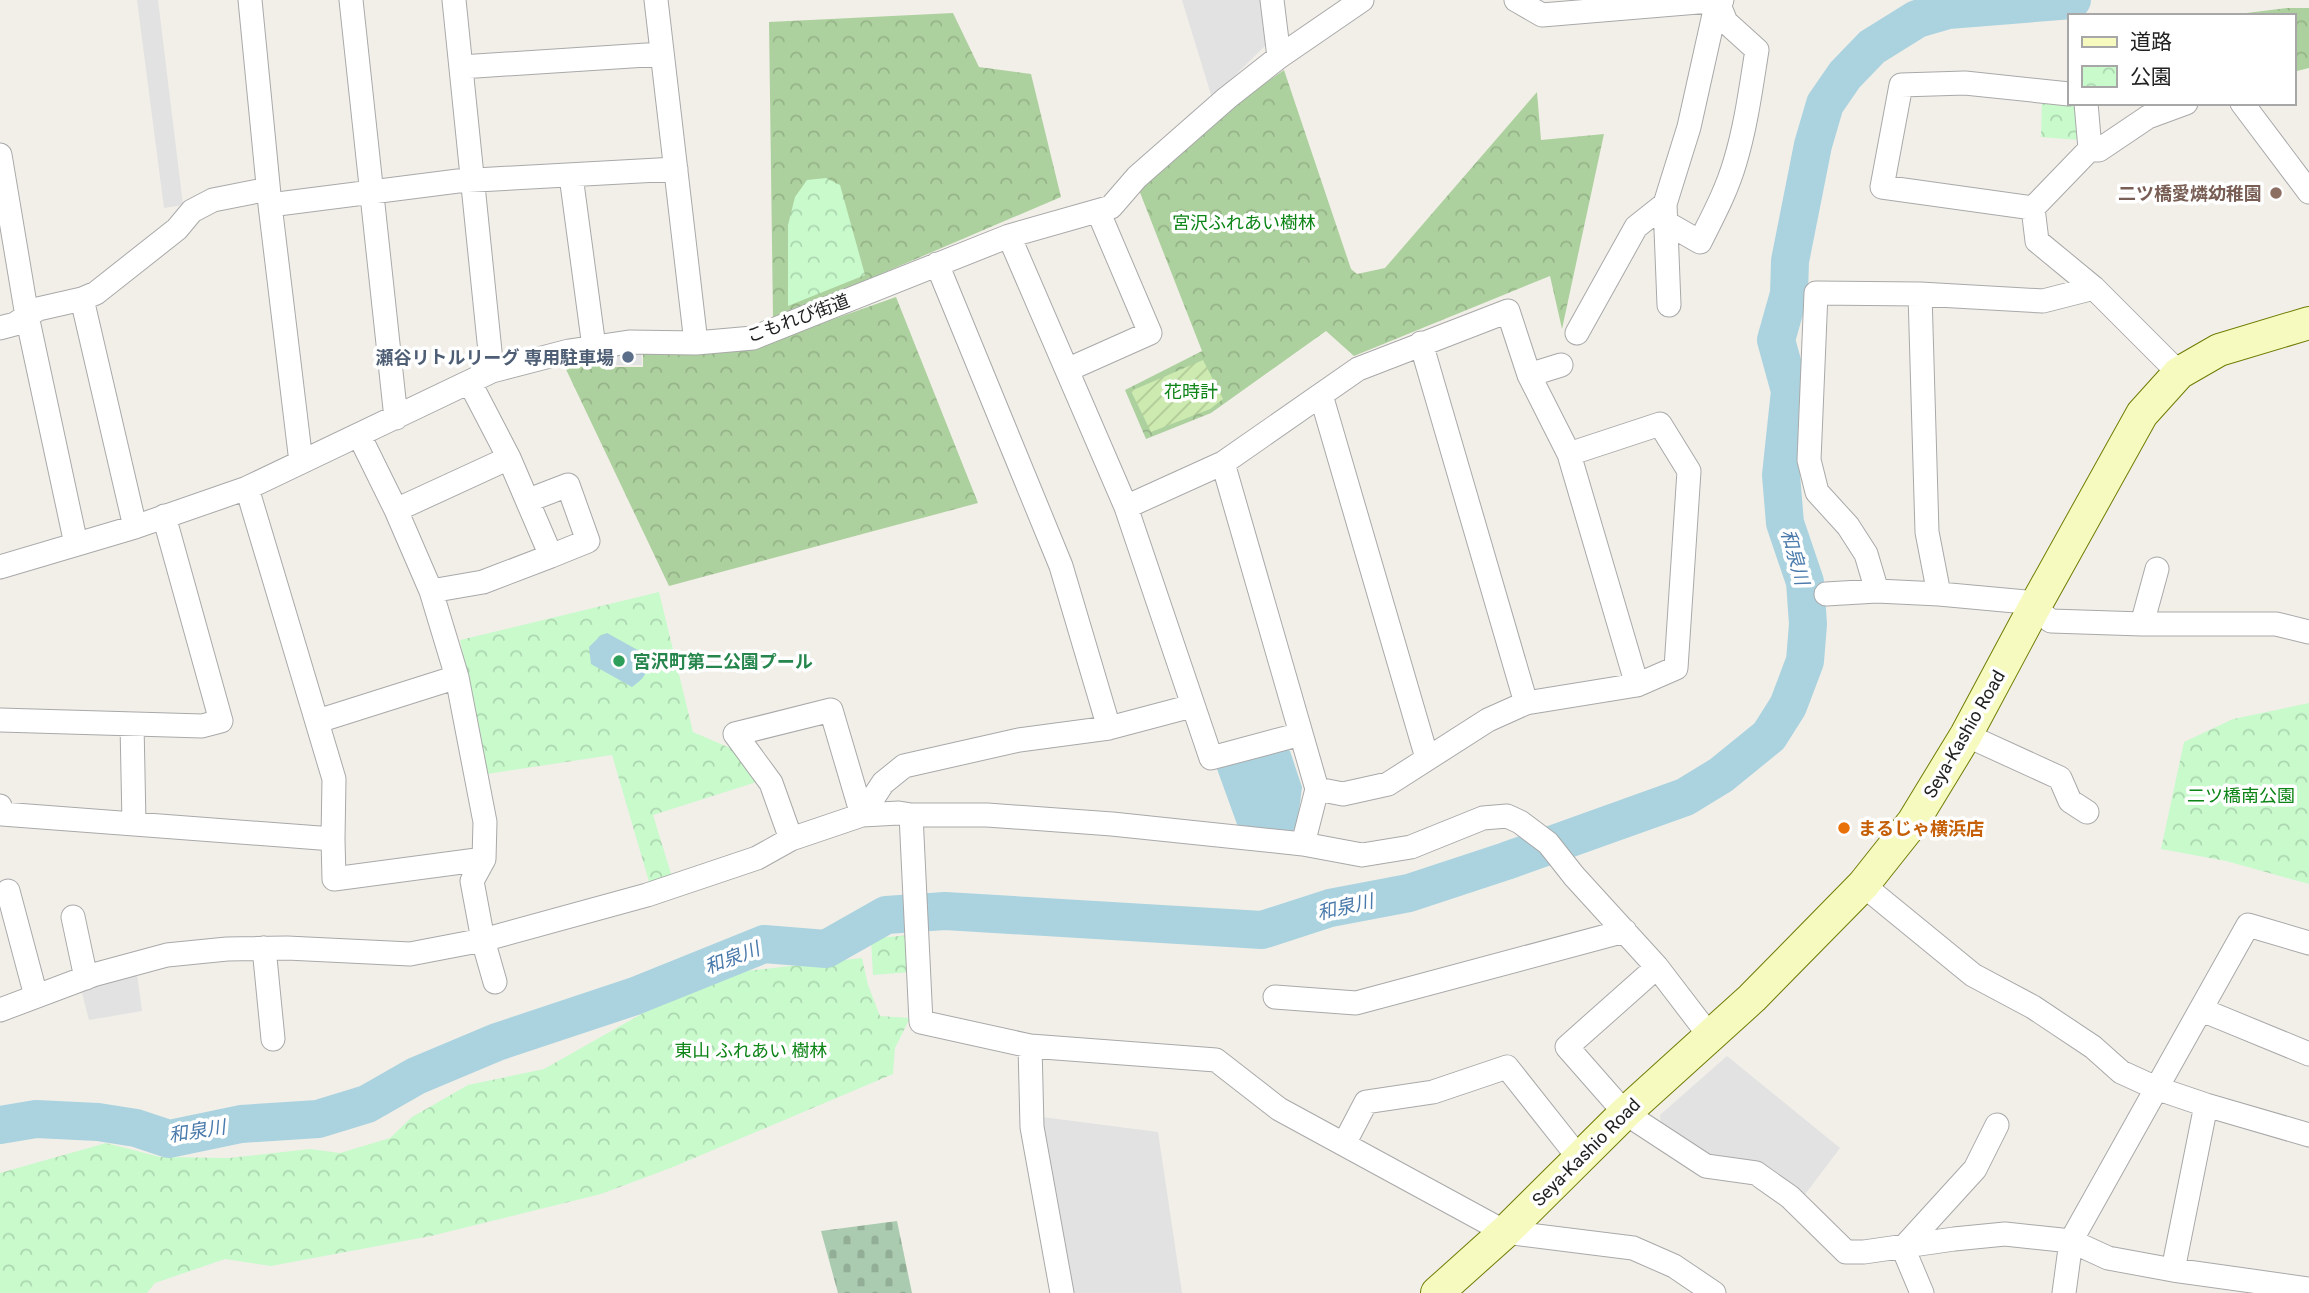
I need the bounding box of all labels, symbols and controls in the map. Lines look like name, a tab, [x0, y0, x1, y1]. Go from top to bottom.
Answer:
legend	[2068, 14, 2295, 105]
text: 道路	[2130, 30, 2172, 54]
text: 公園	[2130, 65, 2172, 89]
place label: 二ツ橋愛燐幼稚園	[2118, 183, 2262, 204]
marker: 二ツ橋愛燐幼稚園	[2268, 185, 2284, 201]
park label: 宮沢ふれあい樹林	[1172, 212, 1316, 233]
street label: こもれび街道	[744, 290, 852, 346]
place label: 瀬谷リトルリーグ 専用駐車場	[376, 347, 614, 368]
marker: 瀬谷リトルリーグ 専用駐車場	[620, 349, 636, 365]
park label: 花時計	[1164, 381, 1218, 402]
water label: 和泉川	[1776, 526, 1814, 589]
place label: 宮沢町第二公園プール	[633, 651, 813, 672]
marker: 宮沢町第二公園プール	[611, 653, 627, 669]
street label: Seya-Kashio Road	[1919, 666, 2009, 802]
park label: 二ツ橋南公園	[2187, 785, 2295, 806]
place label: まるじゃ横浜店	[1858, 818, 1984, 839]
marker: まるじゃ横浜店	[1836, 820, 1852, 836]
water label: 和泉川	[1315, 889, 1377, 925]
water label: 和泉川	[701, 936, 765, 979]
park label: 東山 ふれあい 樹林	[675, 1040, 827, 1061]
street label: Seya-Kashio Road	[1528, 1094, 1644, 1210]
water label: 和泉川	[167, 1115, 229, 1147]

